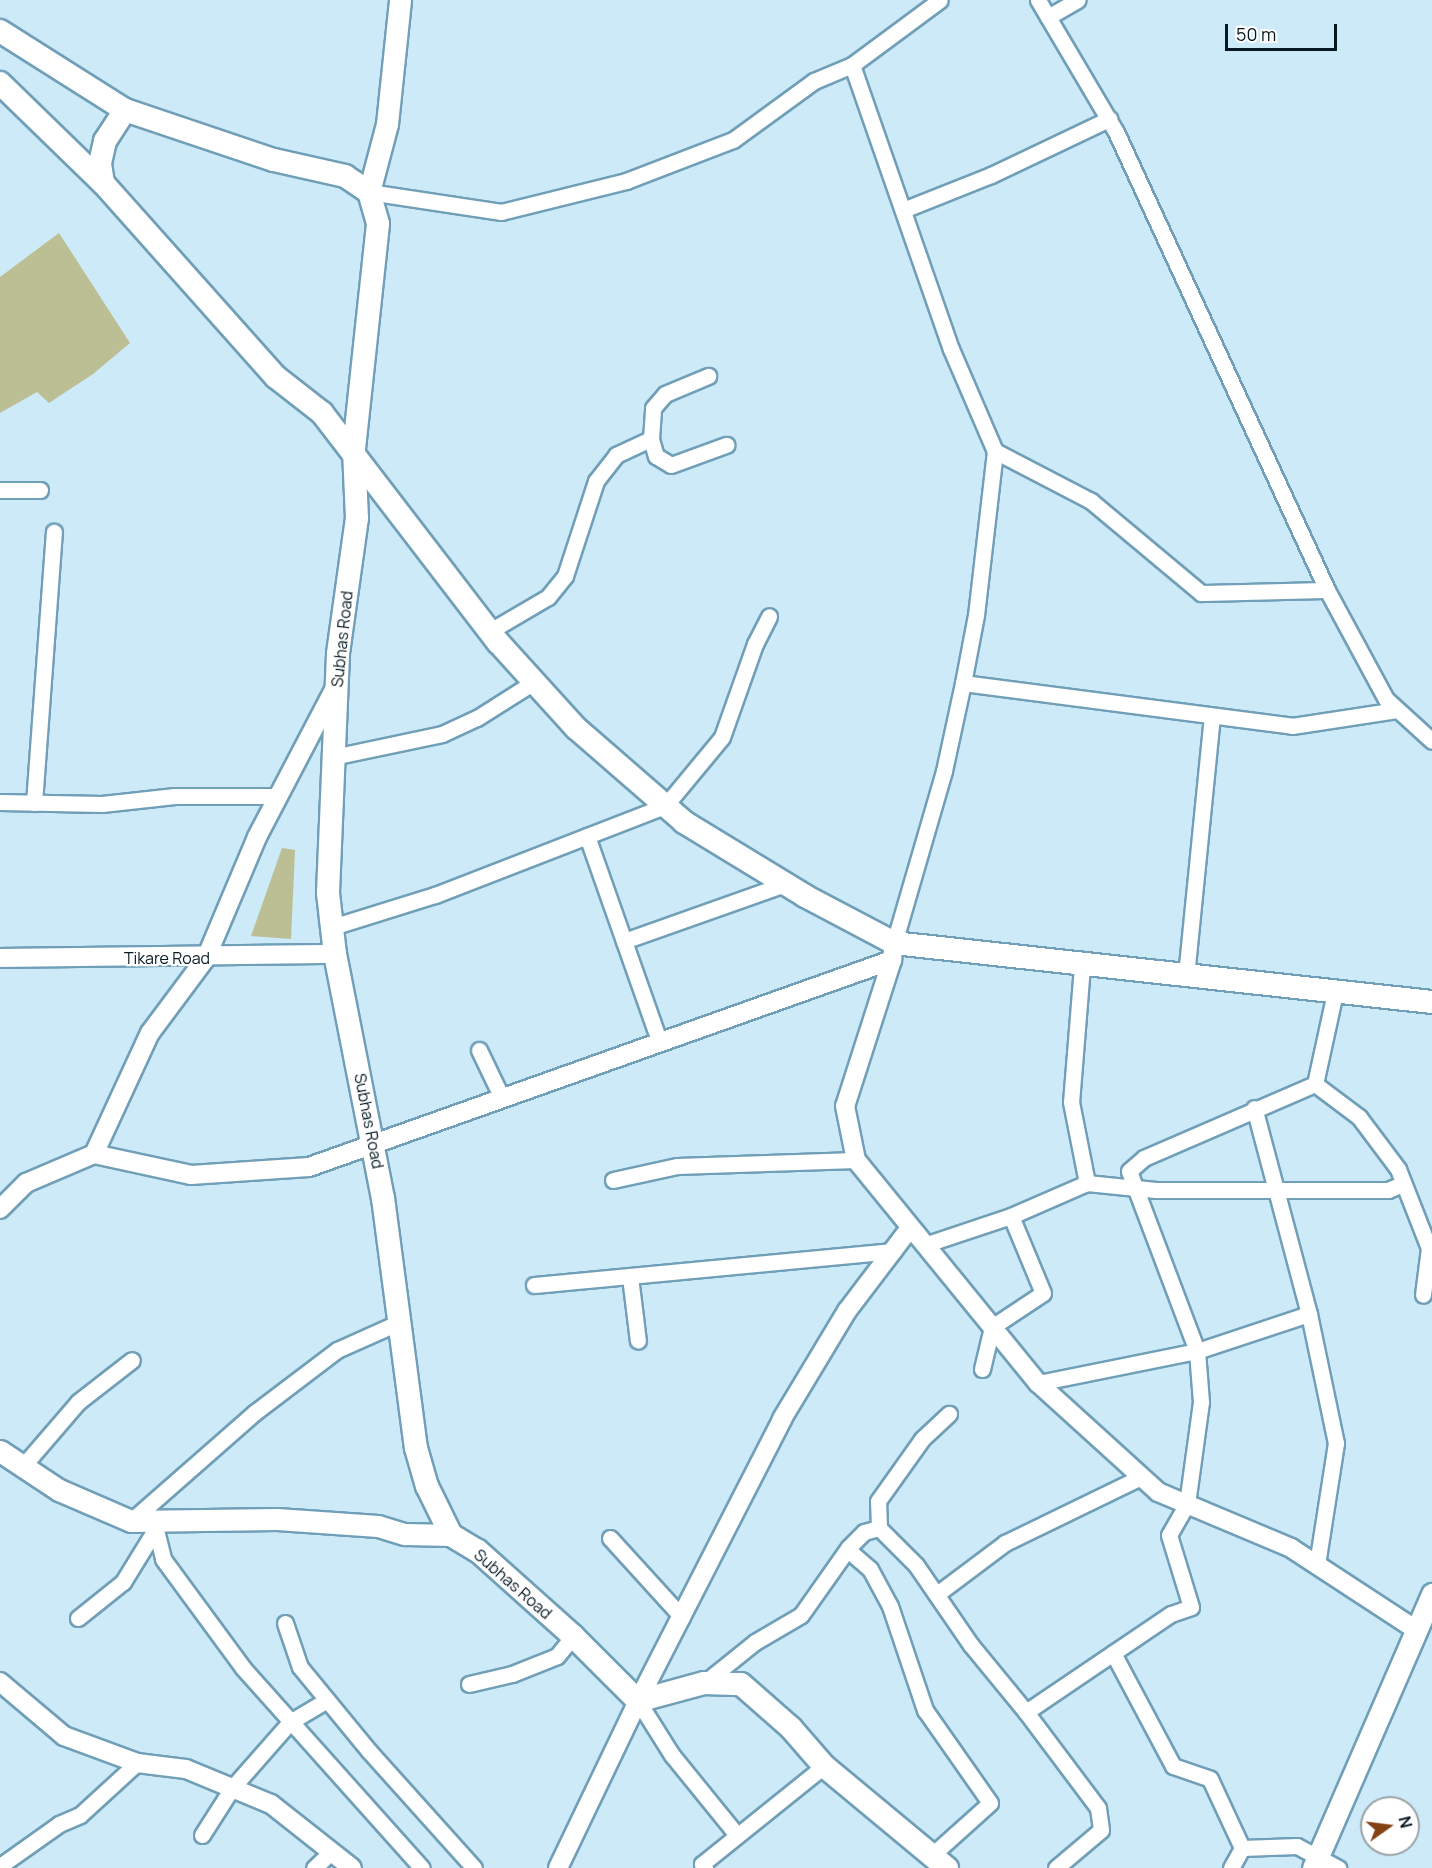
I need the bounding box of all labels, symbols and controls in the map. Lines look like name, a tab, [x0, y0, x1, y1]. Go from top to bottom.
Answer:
scale bar	[1228, 12, 1340, 50]
text: 50 m	[1236, 22, 1276, 46]
street label: Subhas Road	[327, 590, 357, 688]
street label: Tikare Road	[124, 948, 210, 968]
street label: Subhas Road	[350, 1072, 388, 1170]
street label: Subhas Road	[470, 1545, 556, 1623]
north arrow	[1360, 1796, 1420, 1856]
text: N	[1393, 1814, 1418, 1830]

